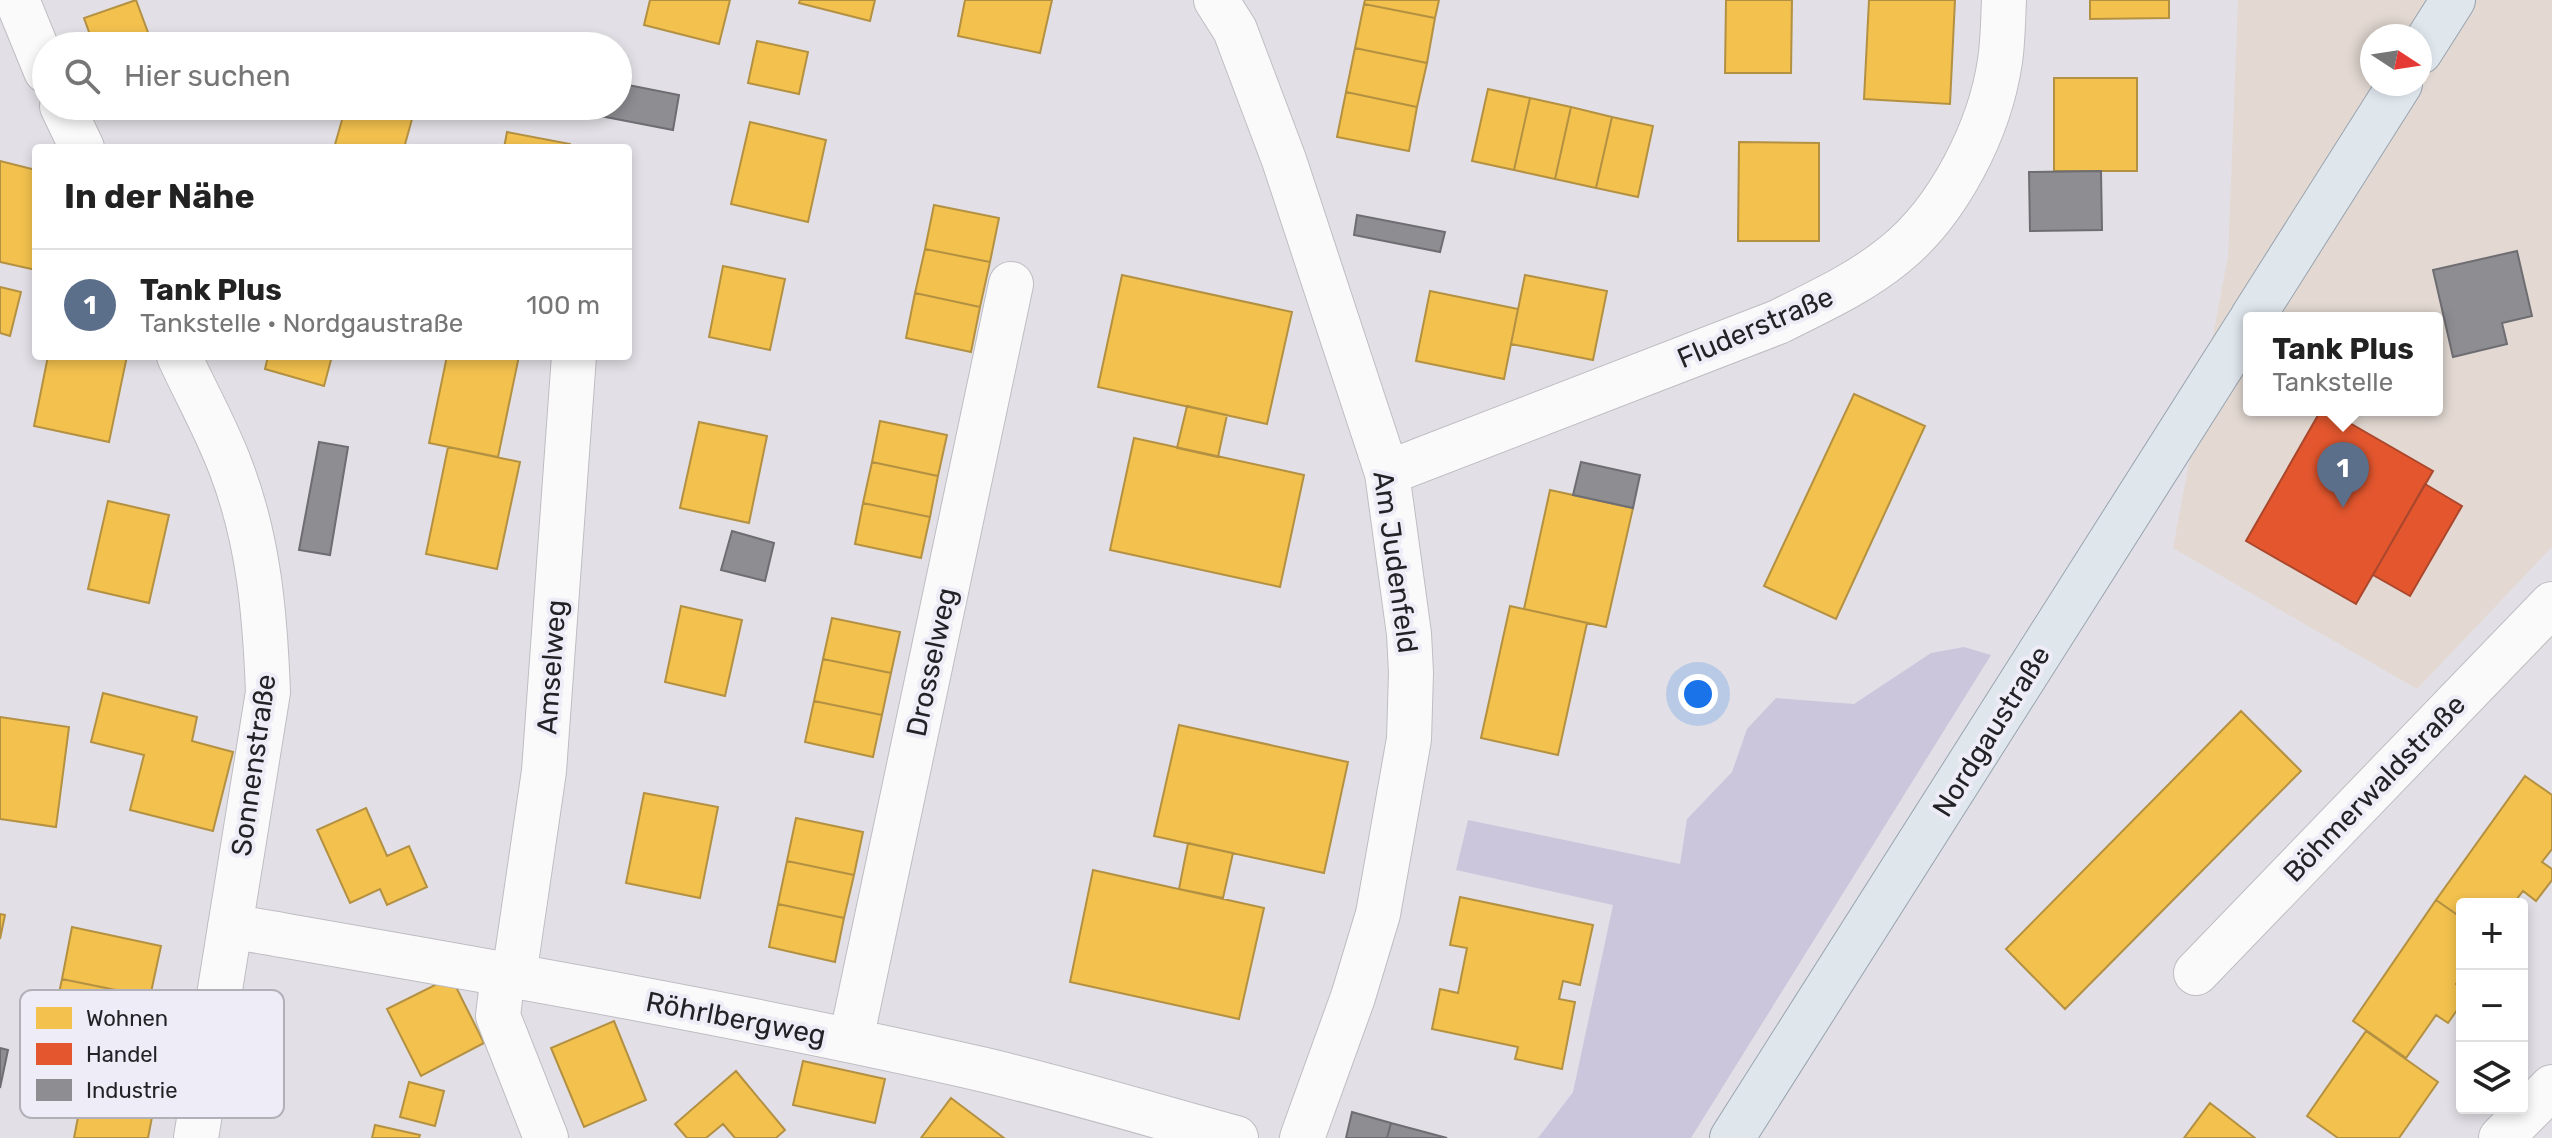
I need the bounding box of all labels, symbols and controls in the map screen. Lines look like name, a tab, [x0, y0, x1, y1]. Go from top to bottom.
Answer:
north arrow	[2360, 24, 2432, 96]
search box	[32, 32, 632, 120]
icon: search	[60, 54, 104, 98]
text: Hier suchen	[124, 58, 291, 94]
text: In der Nähe	[64, 176, 255, 217]
text: Tank Plus	[140, 272, 282, 308]
street label: Fluderstraße	[1672, 280, 1838, 375]
text: 1	[84, 290, 96, 321]
text: 100 m	[526, 290, 600, 321]
text: Tankstelle · Nordgaustraße	[140, 308, 463, 339]
popup	[2243, 312, 2443, 416]
text: Tank Plus	[2272, 331, 2414, 367]
text: Tankstelle	[2272, 367, 2393, 398]
pin: 1	[2317, 442, 2369, 508]
street label: Am Judenfeld	[1366, 469, 1425, 655]
street label: Drosselweg	[900, 585, 963, 740]
street label: Amselweg	[530, 599, 573, 735]
street label: Nordgaustraße	[1926, 640, 2057, 823]
street label: Sonnenstraße	[224, 672, 283, 858]
your location	[1678, 674, 1718, 714]
street label: Böhmerwaldstraße	[2277, 688, 2472, 889]
map controls	[2456, 898, 2528, 1114]
button: +	[2456, 898, 2528, 970]
button: −	[2456, 970, 2528, 1042]
street label: Röhrlbergweg	[643, 985, 829, 1052]
legend	[20, 990, 284, 1118]
text: Wohnen	[86, 1005, 168, 1032]
text: Handel	[86, 1041, 158, 1068]
button: layers	[2456, 1042, 2528, 1114]
text: Industrie	[86, 1077, 177, 1104]

